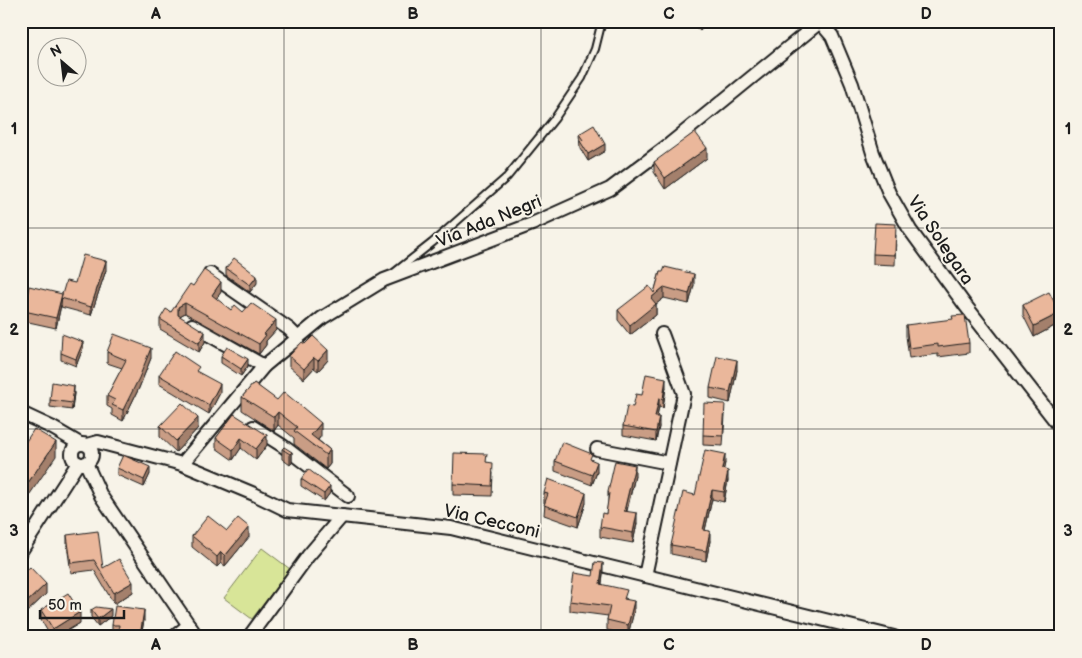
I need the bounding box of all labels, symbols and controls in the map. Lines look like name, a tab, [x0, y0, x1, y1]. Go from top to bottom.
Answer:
text: A	[150, 5, 161, 24]
text: B	[407, 5, 419, 24]
text: C	[663, 5, 675, 24]
text: D	[920, 5, 932, 24]
north arrow	[38, 38, 88, 88]
text: N	[47, 41, 65, 61]
text: 1	[11, 120, 17, 139]
text: 1	[1065, 120, 1071, 139]
street label: Via Ada Negri	[433, 191, 545, 252]
street label: Via Solegara	[903, 192, 978, 289]
text: 2	[9, 321, 19, 340]
text: 2	[1063, 321, 1073, 340]
street label: Via Cecconi	[442, 500, 542, 543]
text: 3	[9, 522, 19, 541]
text: 3	[1063, 522, 1073, 541]
scale bar	[40, 588, 124, 620]
text: 50 m	[48, 596, 82, 615]
text: A	[150, 636, 161, 655]
text: B	[407, 636, 419, 655]
text: C	[663, 636, 675, 655]
text: D	[920, 636, 932, 655]

